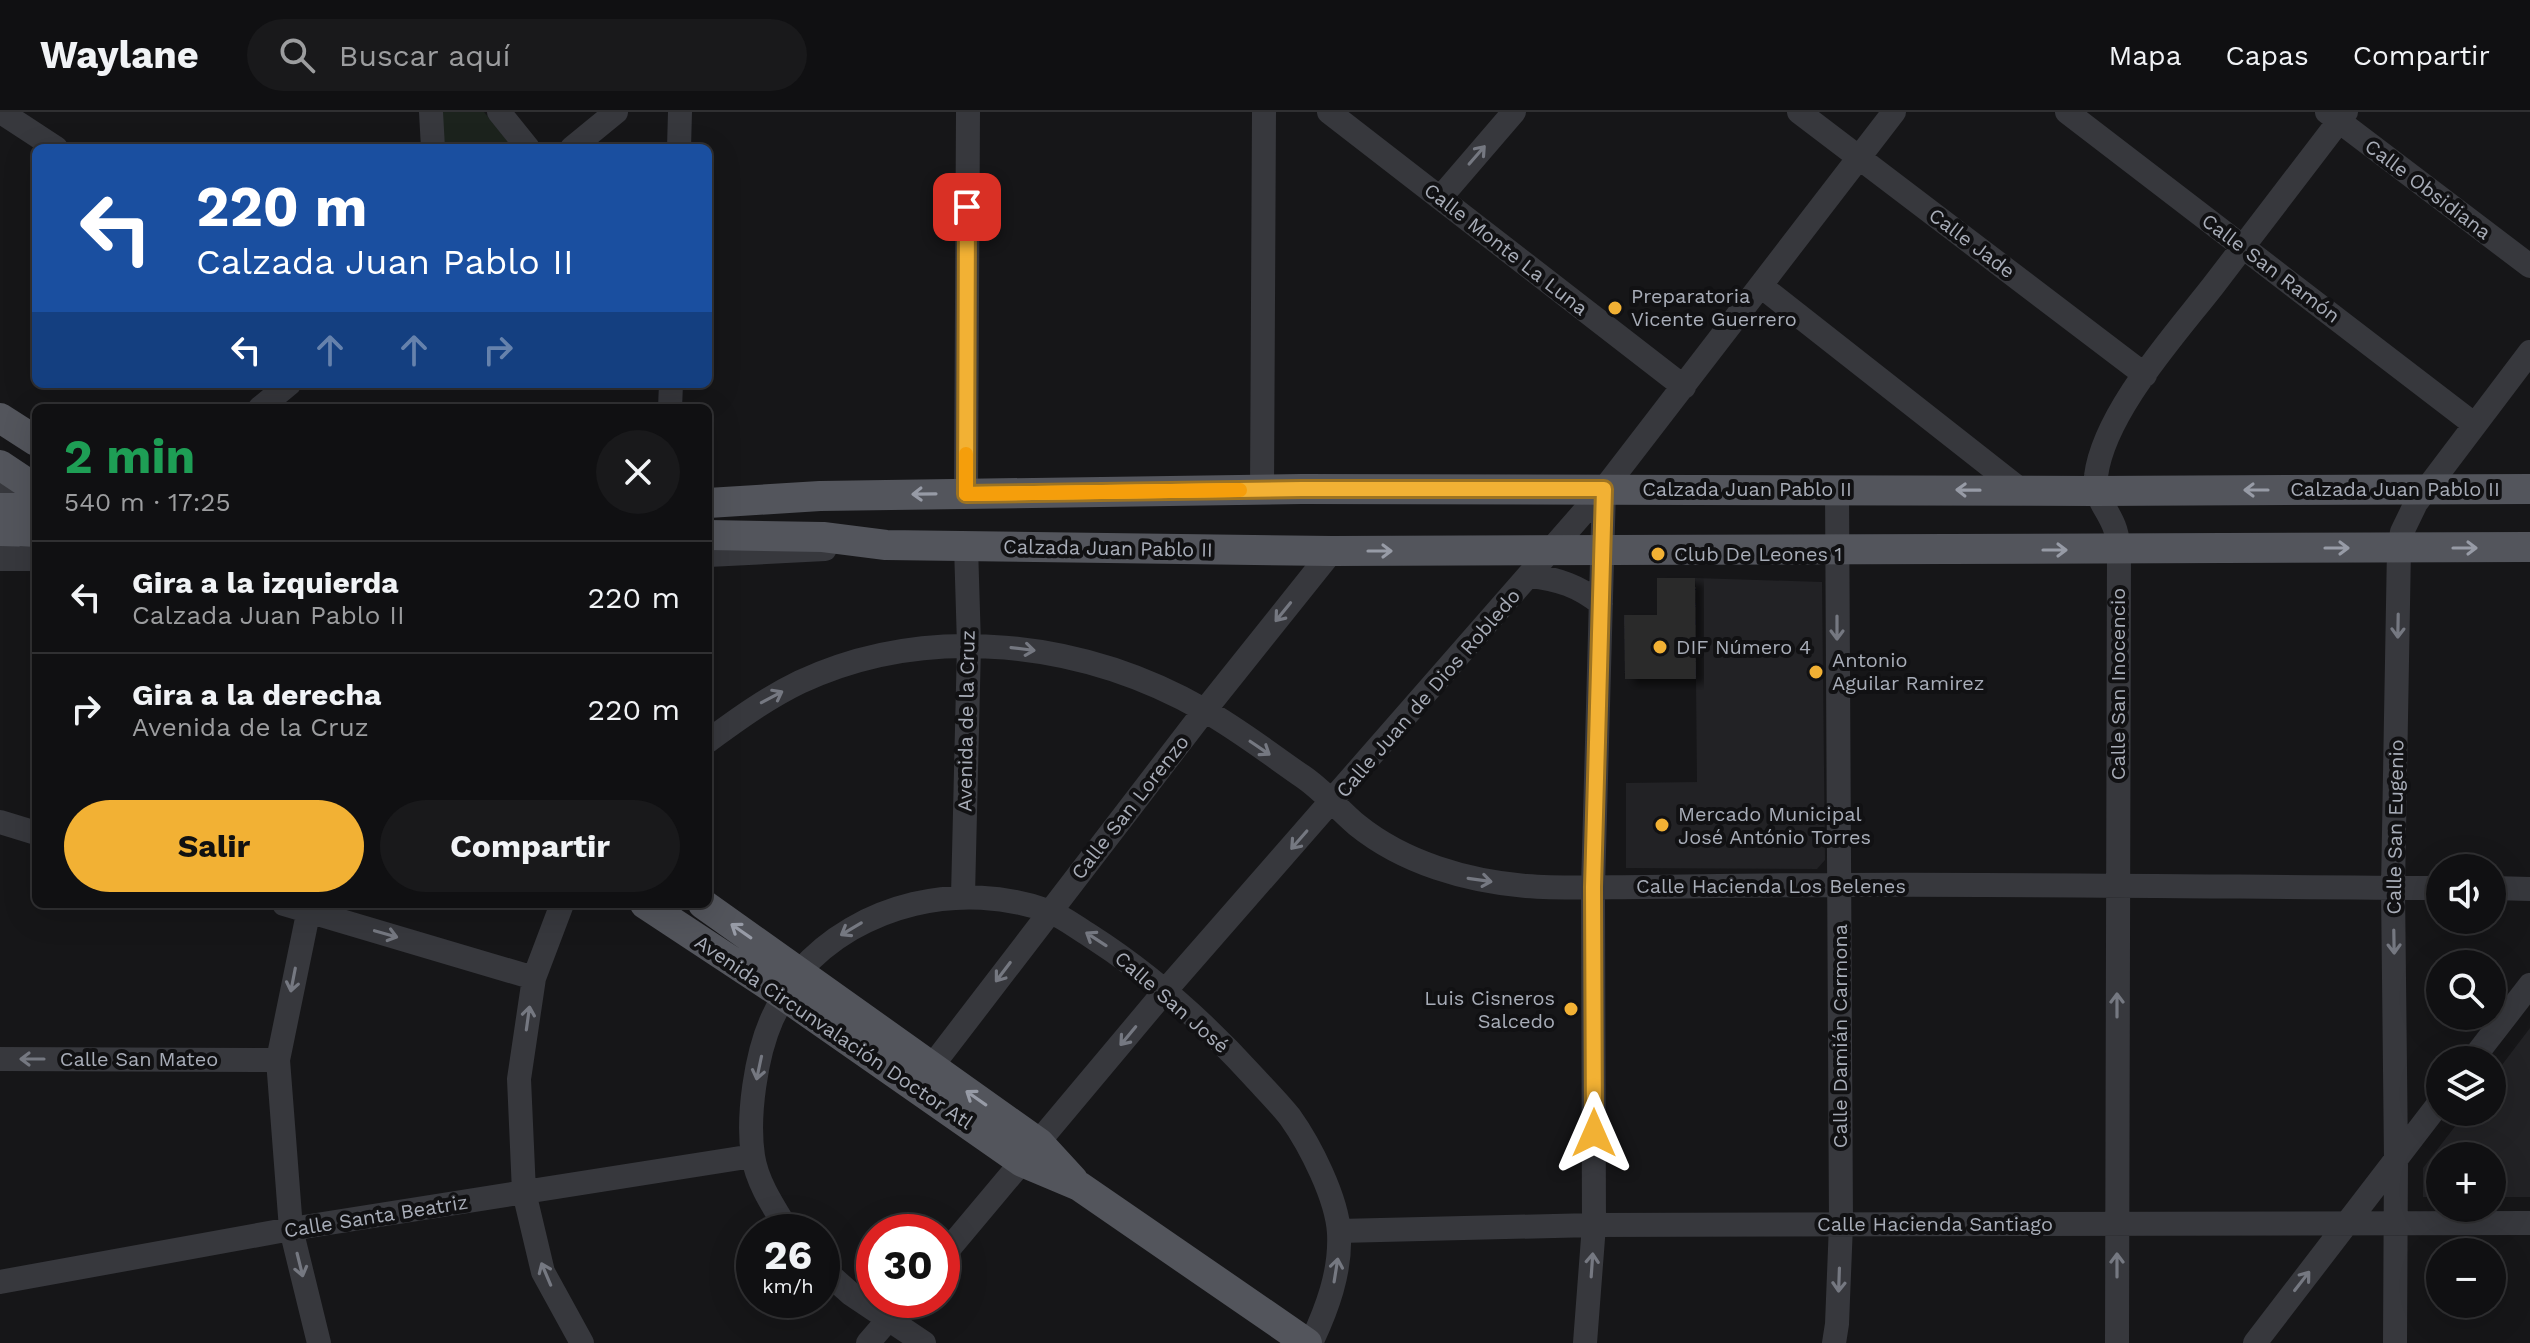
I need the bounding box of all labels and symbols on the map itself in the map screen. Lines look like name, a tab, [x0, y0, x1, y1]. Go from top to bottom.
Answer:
street label: Calle Obsidiana	[2360, 134, 2496, 244]
one-way arrow	[1467, 145, 1485, 165]
pin	[933, 173, 1001, 241]
street label: Calle Monte La Luna	[1419, 178, 1593, 320]
street label: Calle Jade	[1924, 203, 2020, 283]
street label: Calle San Ramón	[2197, 208, 2345, 328]
place label: Preparatoria Vicente Guerrero	[1631, 284, 1797, 331]
marker: Preparatoria Vicente Guerrero	[1606, 299, 1624, 317]
street label: Calzada Juan Pablo II	[1642, 477, 1852, 501]
street label: Calzada Juan Pablo II	[2290, 477, 2500, 501]
one-way arrow	[2243, 482, 2270, 498]
one-way arrow	[1955, 483, 1982, 498]
one-way arrow	[911, 486, 938, 502]
street label: Calzada Juan Pablo II	[1003, 534, 1213, 562]
one-way arrow	[2323, 540, 2350, 556]
one-way arrow	[2451, 540, 2478, 556]
place label: Club De Leones 1	[1674, 542, 1842, 566]
one-way arrow	[2041, 542, 2068, 557]
one-way arrow	[1366, 543, 1393, 559]
marker: Club De Leones 1	[1649, 545, 1667, 563]
street label: Calle Juan de Dios Robledo	[1331, 584, 1525, 802]
street label: Calle San Inocencio	[2106, 588, 2130, 780]
one-way arrow	[1274, 601, 1292, 622]
one-way arrow	[2390, 612, 2406, 639]
one-way arrow	[1830, 614, 1845, 641]
street label: Avenida de la Cruz	[952, 630, 980, 812]
place label: DIF Número 4	[1676, 635, 1811, 659]
marker: DIF Número 4	[1651, 638, 1669, 656]
one-way arrow	[1010, 642, 1035, 657]
place label: Antonio Aguilar Ramirez	[1832, 648, 1985, 695]
marker: Antonio Aguilar Ramirez	[1807, 663, 1825, 681]
one-way arrow	[760, 689, 784, 704]
street label: Calle San Lorenzo	[1066, 730, 1194, 884]
street label: Calle San Eugenio	[2381, 739, 2409, 915]
one-way arrow	[1249, 740, 1271, 756]
place label: Mercado Municipal José António Torres	[1678, 802, 1871, 849]
marker: Mercado Municipal José António Torres	[1653, 816, 1671, 834]
one-way arrow	[1290, 829, 1308, 849]
one-way arrow	[1467, 873, 1492, 888]
street label: Calle Hacienda Los Belenes	[1636, 874, 1906, 898]
one-way arrow	[840, 921, 863, 937]
one-way arrow	[730, 923, 752, 939]
street label: Calle Damián Carmona	[1828, 924, 1852, 1148]
one-way arrow	[372, 927, 398, 942]
one-way arrow	[2386, 928, 2402, 955]
street label: Avenida Circunvalación Doctor Atl	[690, 930, 978, 1134]
one-way arrow	[1085, 931, 1108, 947]
street label: Calle San José	[1110, 946, 1234, 1058]
one-way arrow	[995, 961, 1012, 982]
one-way arrow	[285, 967, 300, 992]
place label: Luis Cisneros Salcedo	[1424, 986, 1555, 1033]
one-way arrow	[2109, 992, 2125, 1019]
marker: Luis Cisneros Salcedo	[1562, 1000, 1580, 1018]
one-way arrow	[521, 1006, 536, 1031]
one-way arrow	[1119, 1025, 1137, 1046]
street label: Calle San Mateo	[60, 1047, 218, 1071]
one-way arrow	[19, 1051, 46, 1067]
one-way arrow	[750, 1055, 765, 1081]
one-way arrow	[965, 1089, 987, 1106]
position arrow	[1552, 1091, 1636, 1175]
street label: Calle Santa Beatriz	[282, 1190, 470, 1242]
street label: Calle Hacienda Santiago	[1817, 1212, 2053, 1236]
speed limit sign: 30	[856, 1214, 960, 1318]
one-way arrow	[293, 1252, 308, 1277]
one-way arrow	[1585, 1252, 1600, 1279]
one-way arrow	[2109, 1252, 2125, 1279]
one-way arrow	[1329, 1257, 1344, 1283]
one-way arrow	[537, 1262, 552, 1287]
one-way arrow	[1832, 1266, 1847, 1293]
one-way arrow	[2294, 1271, 2311, 1292]

